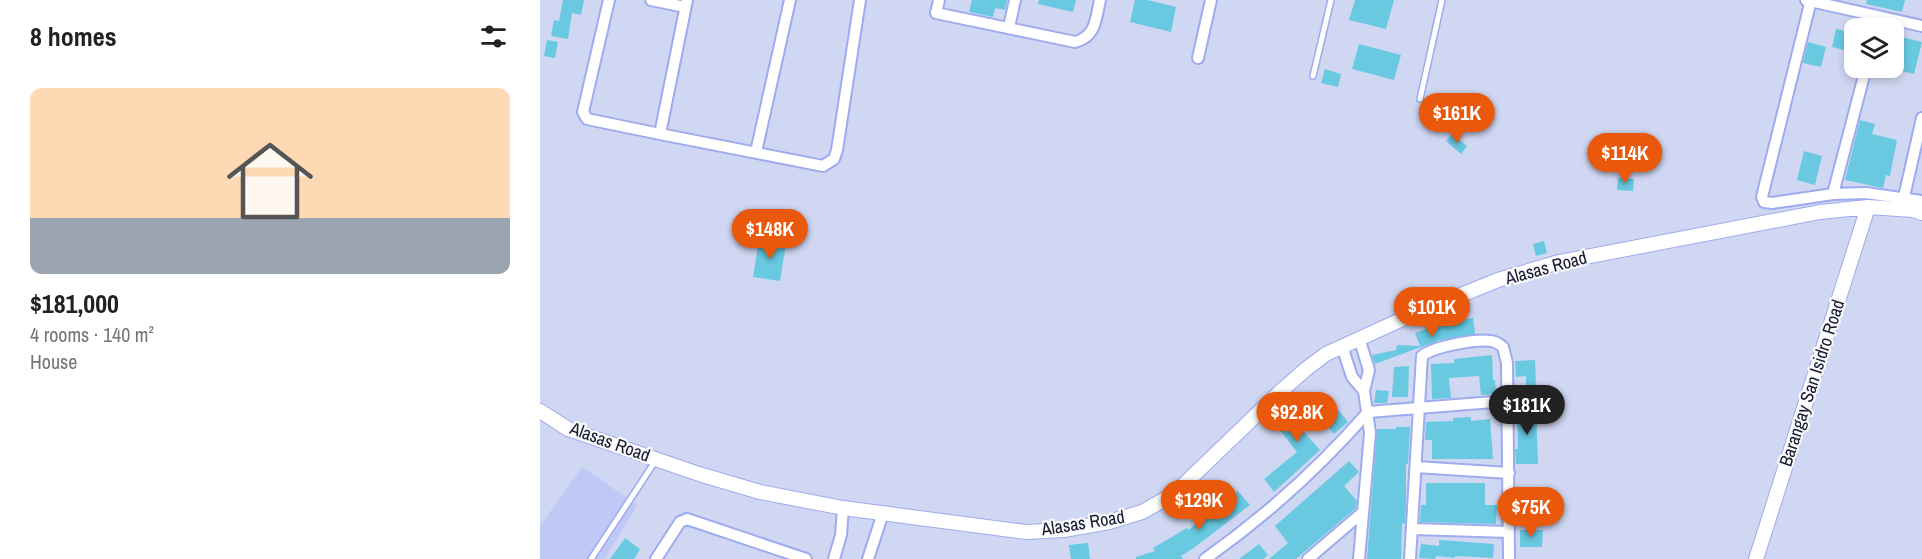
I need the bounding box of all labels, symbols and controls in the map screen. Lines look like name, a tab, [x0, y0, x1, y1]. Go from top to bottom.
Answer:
map controls	[1844, 18, 1904, 78]
button: layers	[1844, 18, 1904, 78]
text: 8 homes	[30, 19, 117, 54]
icon: filters	[477, 20, 510, 53]
pin: $161K	[1415, 93, 1499, 144]
text: $161K	[1433, 99, 1481, 126]
icon: home	[216, 127, 324, 235]
pin: $114K	[1583, 133, 1667, 184]
text: $114K	[1601, 139, 1649, 166]
pin: $148K	[728, 209, 812, 260]
text: $148K	[746, 215, 794, 242]
street label: Alasas Road	[1501, 245, 1590, 291]
text: $181,000	[30, 286, 119, 321]
pin: $101K	[1390, 287, 1474, 338]
text: $101K	[1408, 293, 1456, 320]
street label: Barangay San Isidro Road	[1773, 296, 1850, 469]
text: 4 rooms · 140 m²	[30, 321, 154, 348]
text: House	[30, 348, 77, 375]
pin: $181K	[1485, 385, 1569, 436]
text: $181K	[1503, 391, 1551, 418]
pin: $92.8K	[1248, 392, 1346, 443]
text: $92.8K	[1271, 398, 1323, 425]
street label: Alasas Road	[566, 415, 654, 468]
pin: $129K	[1157, 480, 1241, 531]
text: $129K	[1175, 486, 1223, 513]
pin: $75K	[1495, 487, 1567, 538]
text: $75K	[1511, 493, 1551, 520]
street label: Alasas Road	[1039, 504, 1126, 542]

